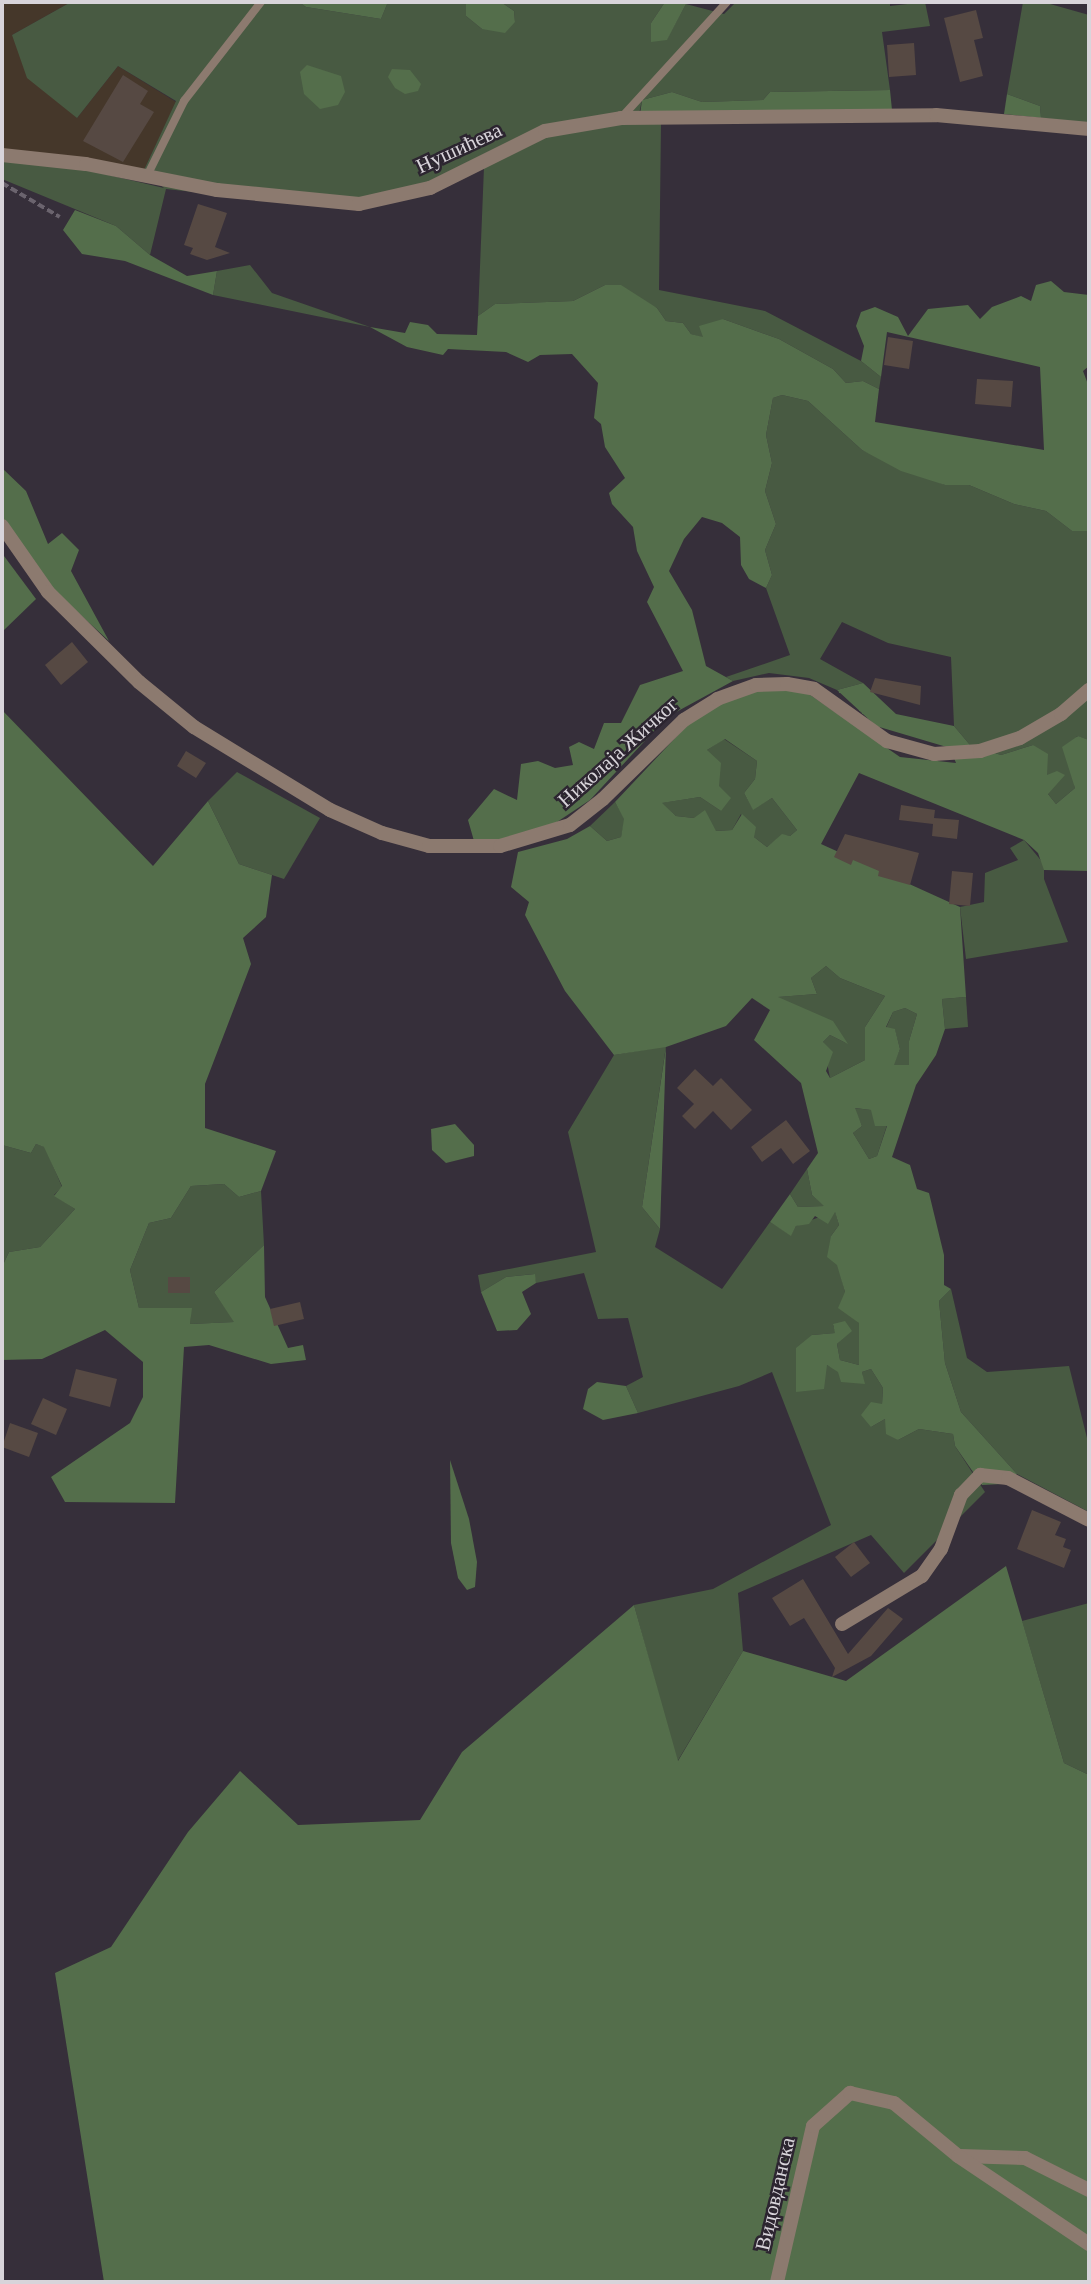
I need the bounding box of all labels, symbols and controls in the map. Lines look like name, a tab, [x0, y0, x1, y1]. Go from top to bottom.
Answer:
street label: Нушићева	[412, 117, 506, 179]
street label: Николаја Жичког	[553, 691, 683, 813]
street label: Видовданска	[750, 2135, 800, 2253]

